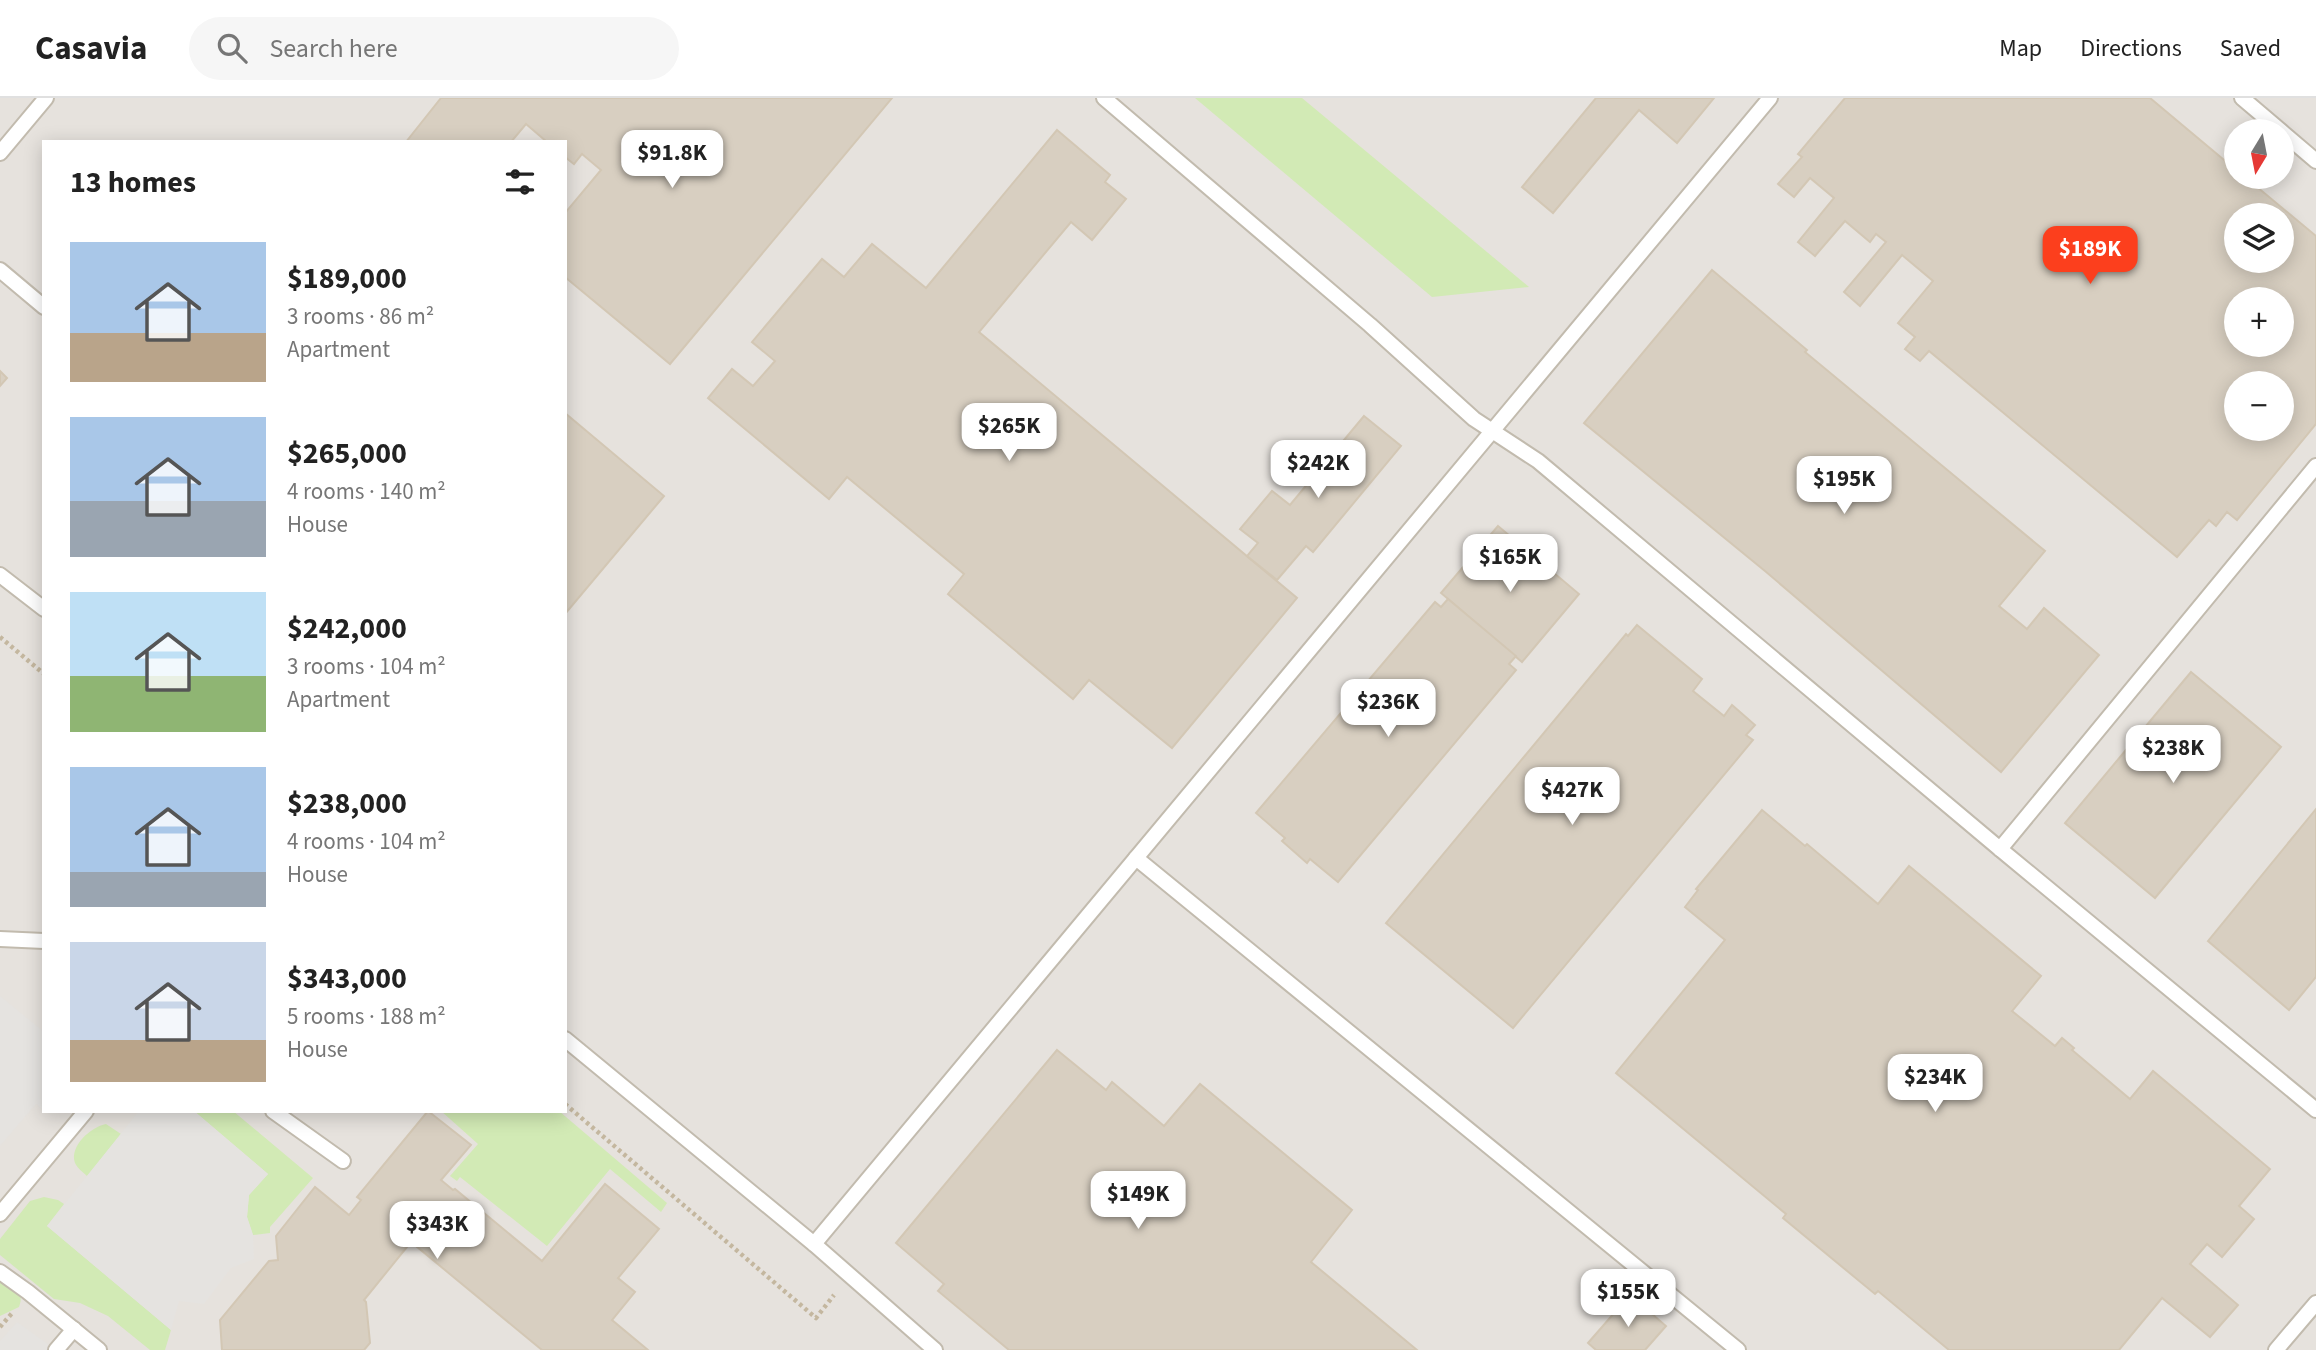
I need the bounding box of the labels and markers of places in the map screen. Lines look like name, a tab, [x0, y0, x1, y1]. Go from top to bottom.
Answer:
pin: $91.8K	[615, 130, 729, 190]
pin: $189K	[2041, 226, 2139, 286]
pin: $265K	[960, 404, 1058, 463]
pin: $242K	[1269, 440, 1367, 500]
pin: $195K	[1795, 456, 1893, 516]
pin: $165K	[1461, 534, 1559, 594]
pin: $236K	[1339, 680, 1437, 739]
pin: $238K	[2124, 726, 2222, 785]
pin: $427K	[1523, 768, 1621, 827]
pin: $234K	[1886, 1054, 1984, 1114]
pin: $149K	[1089, 1172, 1187, 1231]
pin: $343K	[388, 1202, 486, 1261]
pin: $155K	[1579, 1270, 1677, 1329]

